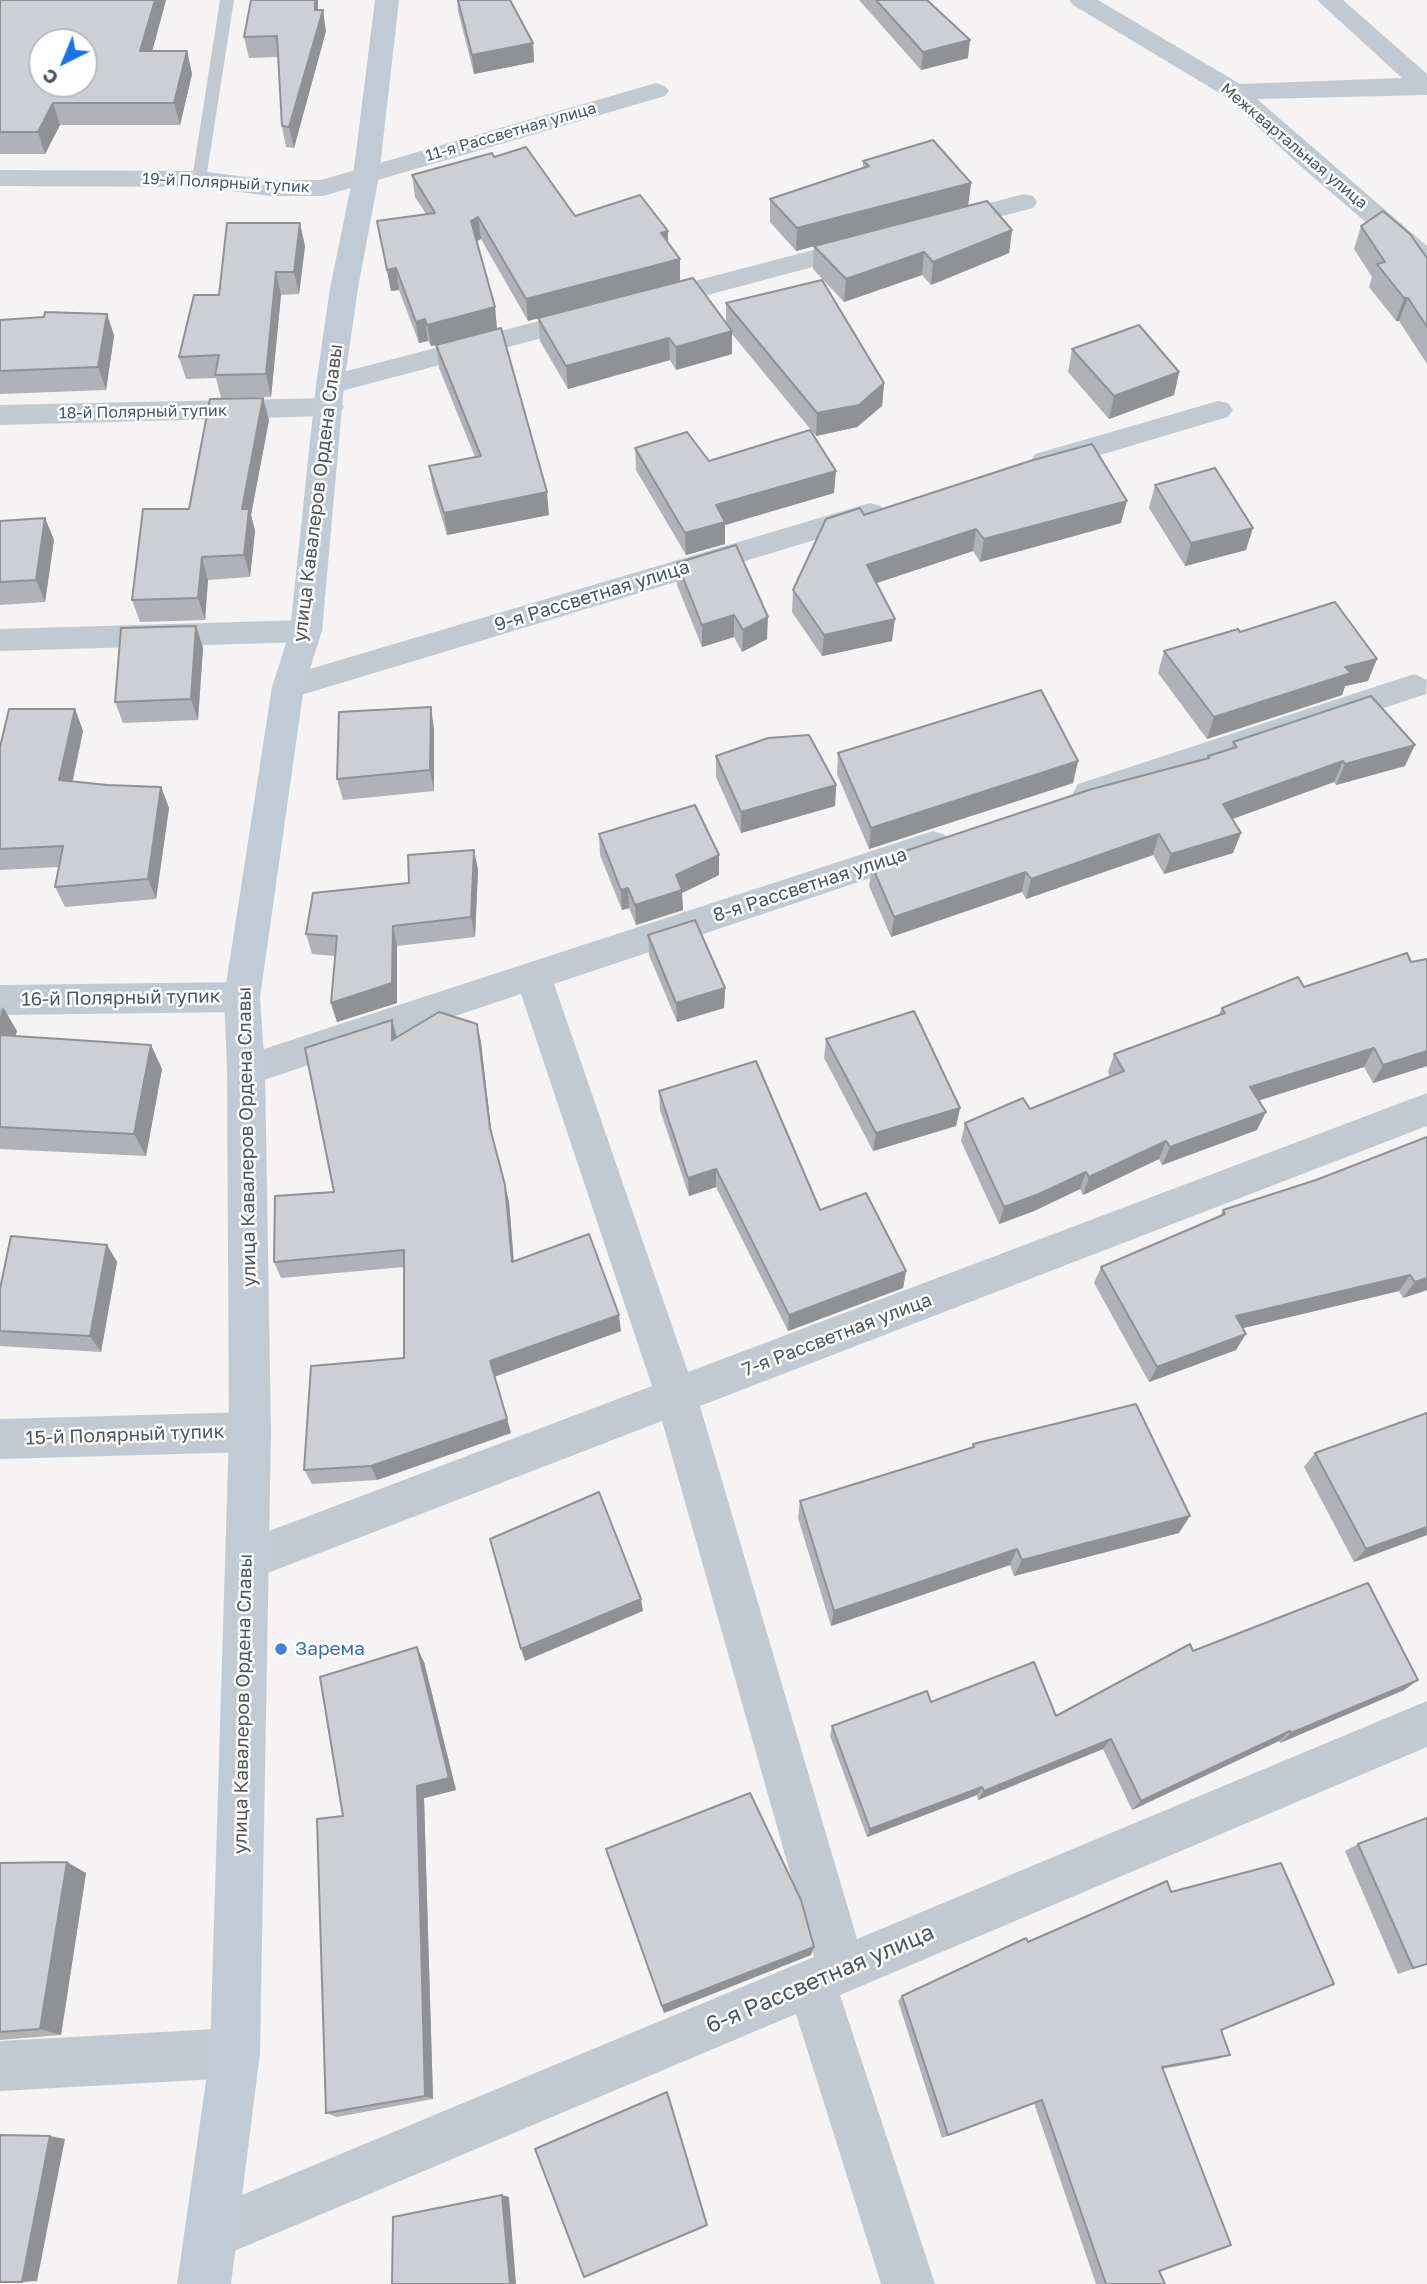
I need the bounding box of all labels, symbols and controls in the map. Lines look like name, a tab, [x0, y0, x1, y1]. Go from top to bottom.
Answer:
north arrow	[28, 28, 98, 98]
text: С	[37, 64, 62, 90]
street label: Межквартальная улица	[1217, 79, 1371, 213]
street label: 11-я Рассветная улица	[424, 98, 598, 166]
street label: 19-й Полярный тупик	[142, 169, 310, 197]
street label: улица Кавалеров Ордена Славы	[288, 343, 348, 643]
street label: 18-й Полярный тупик	[59, 401, 227, 423]
street label: 9-я Рассветная улица	[492, 555, 692, 637]
street label: 8-я Рассветная улица	[710, 843, 910, 927]
street label: 16-й Полярный тупик	[21, 985, 221, 1011]
street label: улица Кавалеров Ордена Славы	[233, 987, 261, 1287]
street label: 7-я Рассветная улица	[739, 1288, 935, 1382]
street label: 15-й Полярный тупик	[25, 1420, 225, 1450]
street label: улица Кавалеров Ордена Славы	[229, 1554, 257, 1854]
place label: Зарема	[295, 1638, 365, 1660]
marker: Зарема	[273, 1641, 289, 1657]
street label: 6-я Рассветная улица	[702, 1918, 938, 2040]

